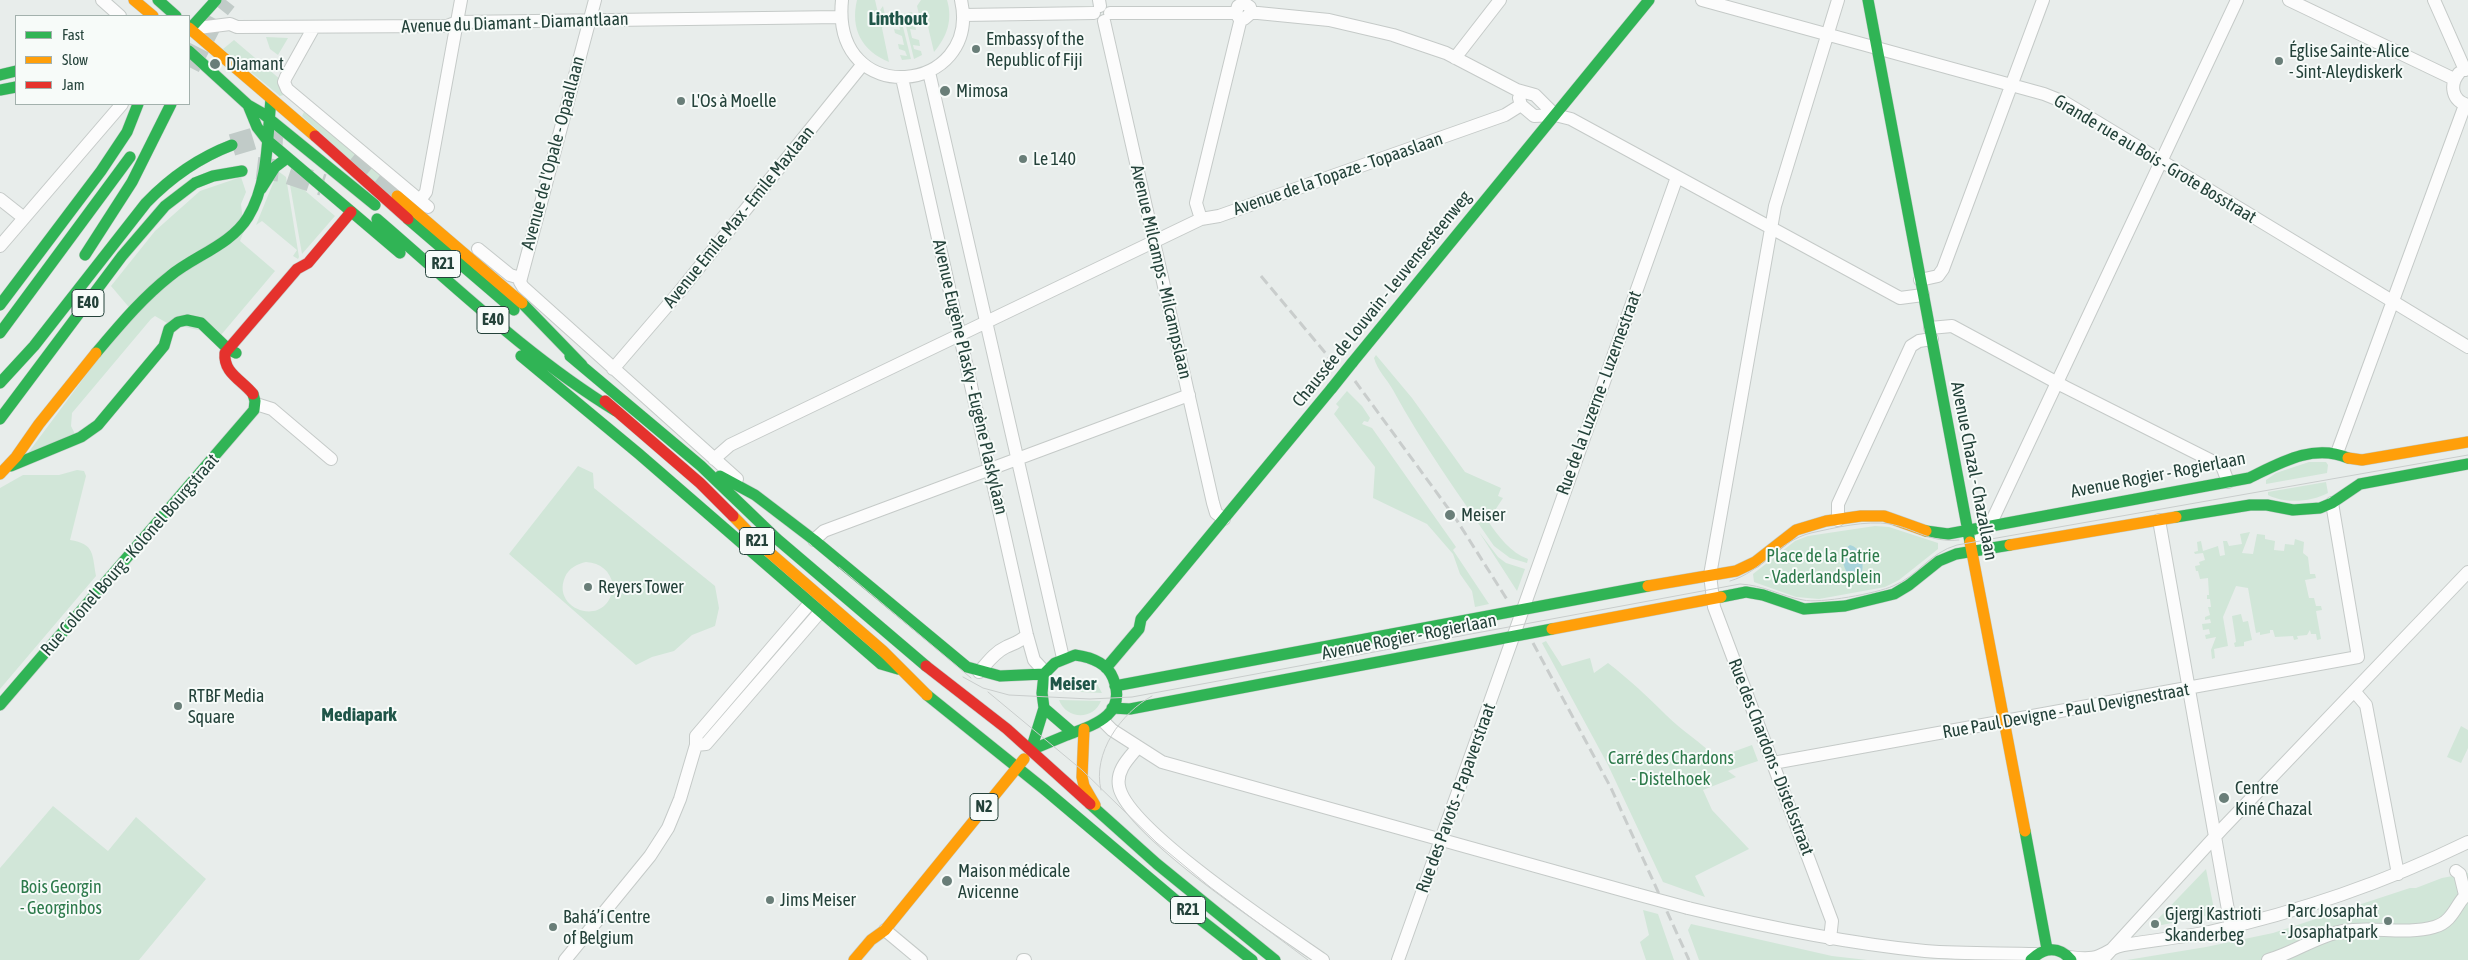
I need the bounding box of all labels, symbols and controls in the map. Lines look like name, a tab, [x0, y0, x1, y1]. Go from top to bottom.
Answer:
street label: Avenue du Diamant - Diamantlaan	[401, 8, 629, 38]
district label: Linthout	[868, 8, 928, 30]
legend	[15, 15, 190, 105]
text: Fast	[62, 26, 84, 43]
place label: Embassy of the Republic of Fiji	[986, 28, 1084, 70]
place label: Église Sainte-Alice - Sint-Aleydiskerk	[2289, 40, 2409, 82]
marker: Embassy of the Republic of Fiji	[970, 43, 982, 55]
text: Slow	[62, 51, 88, 68]
place label: Diamant	[226, 53, 284, 75]
street label: Avenue de l'Opale - Opaallaan	[517, 54, 589, 252]
marker: Église Sainte-Alice - Sint-Aleydiskerk	[2273, 55, 2285, 67]
marker: Diamant	[208, 57, 222, 71]
text: Jam	[62, 76, 85, 93]
place label: Mimosa	[956, 80, 1008, 102]
marker: Mimosa	[938, 84, 952, 98]
place label: L'Os à Moelle	[691, 90, 776, 112]
street label: Grande rue au Bois - Grote Bosstraat	[2050, 90, 2260, 228]
marker: L'Os à Moelle	[675, 95, 687, 107]
street label: Avenue Emile Max - Emile Maxlaan	[659, 122, 819, 312]
street label: Avenue de la Topaze - Topaaslaan	[1230, 128, 1446, 220]
place label: Le 140	[1033, 148, 1076, 170]
marker: Le 140	[1017, 153, 1029, 165]
street label: Avenue Milcamps - Milcampslaan	[1126, 163, 1196, 381]
street label: Chaussée de Louvain - Leuvensesteenweg	[1288, 187, 1476, 411]
street label: Avenue Eugène Plasky - Eugène Plaskylaan	[928, 237, 1012, 517]
road number: R21	[426, 250, 460, 278]
street label: Rue de la Luzerne - Luzernestraat	[1552, 288, 1646, 498]
road number: E40	[72, 290, 104, 316]
road number: E40	[477, 306, 509, 334]
street label: Avenue Chazal - Chazallaan	[1946, 380, 2002, 562]
street label: Avenue Rogier - Rogierlaan	[2069, 447, 2247, 503]
street label: Rue Colonel Bourg - Kolonel Bourgstraat	[36, 450, 224, 660]
place label: Meiser	[1461, 504, 1505, 526]
marker: Meiser	[1443, 508, 1457, 522]
road number: R21	[740, 528, 774, 554]
park label: Place de la Patrie - Vaderlandsplein	[1765, 545, 1881, 588]
place label: Reyers Tower	[598, 576, 684, 598]
marker: Reyers Tower	[582, 581, 594, 593]
street label: Avenue Rogier - Rogierlaan	[1320, 609, 1498, 665]
street label: Rue des Chardons - Distelsstraat	[1723, 655, 1819, 859]
district label: Meiser	[1050, 673, 1096, 695]
street label: Rue Paul Devigne - Paul Devignestraat	[1941, 679, 2191, 743]
place label: RTBF Media Square	[188, 685, 264, 728]
marker: RTBF Media Square	[172, 700, 184, 712]
street label: Rue des Pavots - Papaverstraat	[1412, 700, 1500, 896]
district label: Mediapark	[321, 704, 397, 726]
park label: Carré des Chardons - Distelhoek	[1608, 747, 1734, 790]
place label: Centre Kiné Chazal	[2235, 777, 2312, 820]
marker: Centre Kiné Chazal	[2217, 791, 2231, 805]
road number: N2	[970, 794, 998, 820]
place label: Maison médicale Avicenne	[958, 860, 1070, 902]
marker: Maison médicale Avicenne	[940, 874, 954, 888]
park label: Bois Georgin - Georginbos	[20, 876, 102, 919]
place label: Jims Meiser	[780, 889, 856, 911]
marker: Jims Meiser	[764, 894, 776, 906]
road number: R21	[1170, 896, 1206, 924]
place label: Parc Josaphat - Josaphatpark	[2281, 900, 2378, 942]
place label: Gjergj Kastrioti Skanderbeg	[2165, 903, 2262, 946]
place label: Bahá’í Centre of Belgium	[563, 906, 650, 949]
marker: Parc Josaphat - Josaphatpark	[2382, 915, 2394, 927]
marker: Gjergj Kastrioti Skanderbeg	[2149, 918, 2161, 930]
marker: Bahá’í Centre of Belgium	[547, 921, 559, 933]

